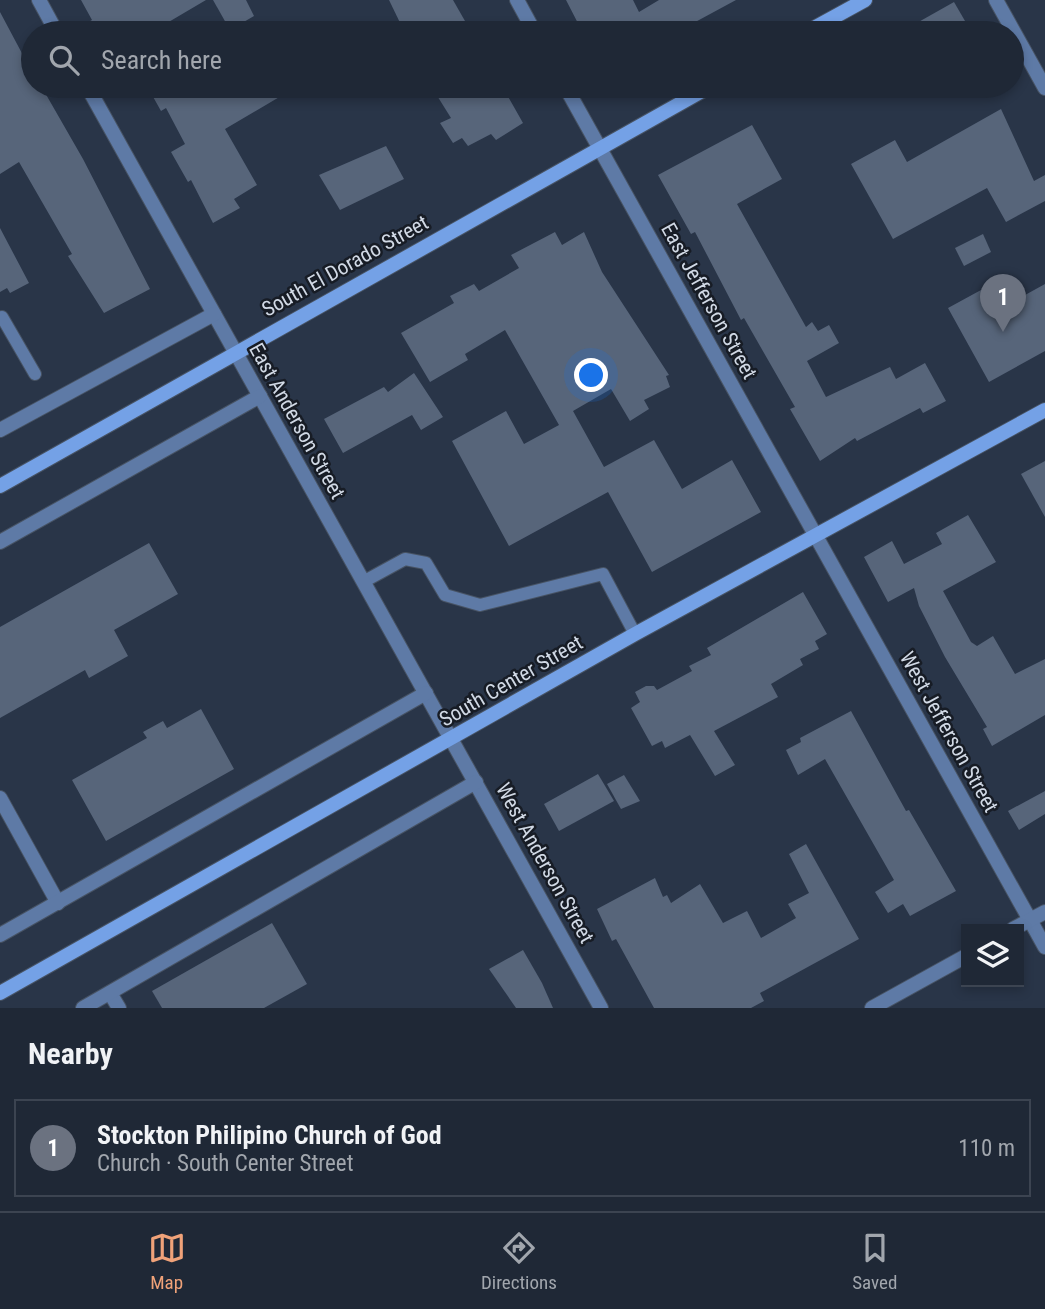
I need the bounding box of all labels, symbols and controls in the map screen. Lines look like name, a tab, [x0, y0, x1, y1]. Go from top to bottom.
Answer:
search box	[21, 21, 1024, 98]
icon: search	[45, 41, 83, 79]
text: Search here	[101, 45, 222, 75]
street label: South El Dorado Street	[258, 210, 432, 322]
street label: East Jefferson Street	[656, 219, 762, 383]
pin: 1	[980, 274, 1026, 332]
street label: East Anderson Street	[244, 339, 350, 503]
your location	[574, 358, 608, 392]
street label: South Center Street	[435, 630, 587, 732]
street label: West Jefferson Street	[895, 648, 1003, 816]
street label: West Anderson Street	[491, 779, 599, 947]
map controls	[961, 924, 1024, 987]
button: layers	[961, 924, 1024, 987]
text: Nearby	[28, 1036, 113, 1071]
text: Stockton Philipino Church of God	[97, 1120, 442, 1150]
text: 1	[47, 1135, 59, 1162]
text: 110 m	[958, 1135, 1015, 1162]
text: Church · South Center Street	[97, 1150, 353, 1177]
tab: Map	[148, 1229, 186, 1294]
tab: Directions	[481, 1229, 557, 1294]
tab: Saved	[852, 1229, 897, 1294]

